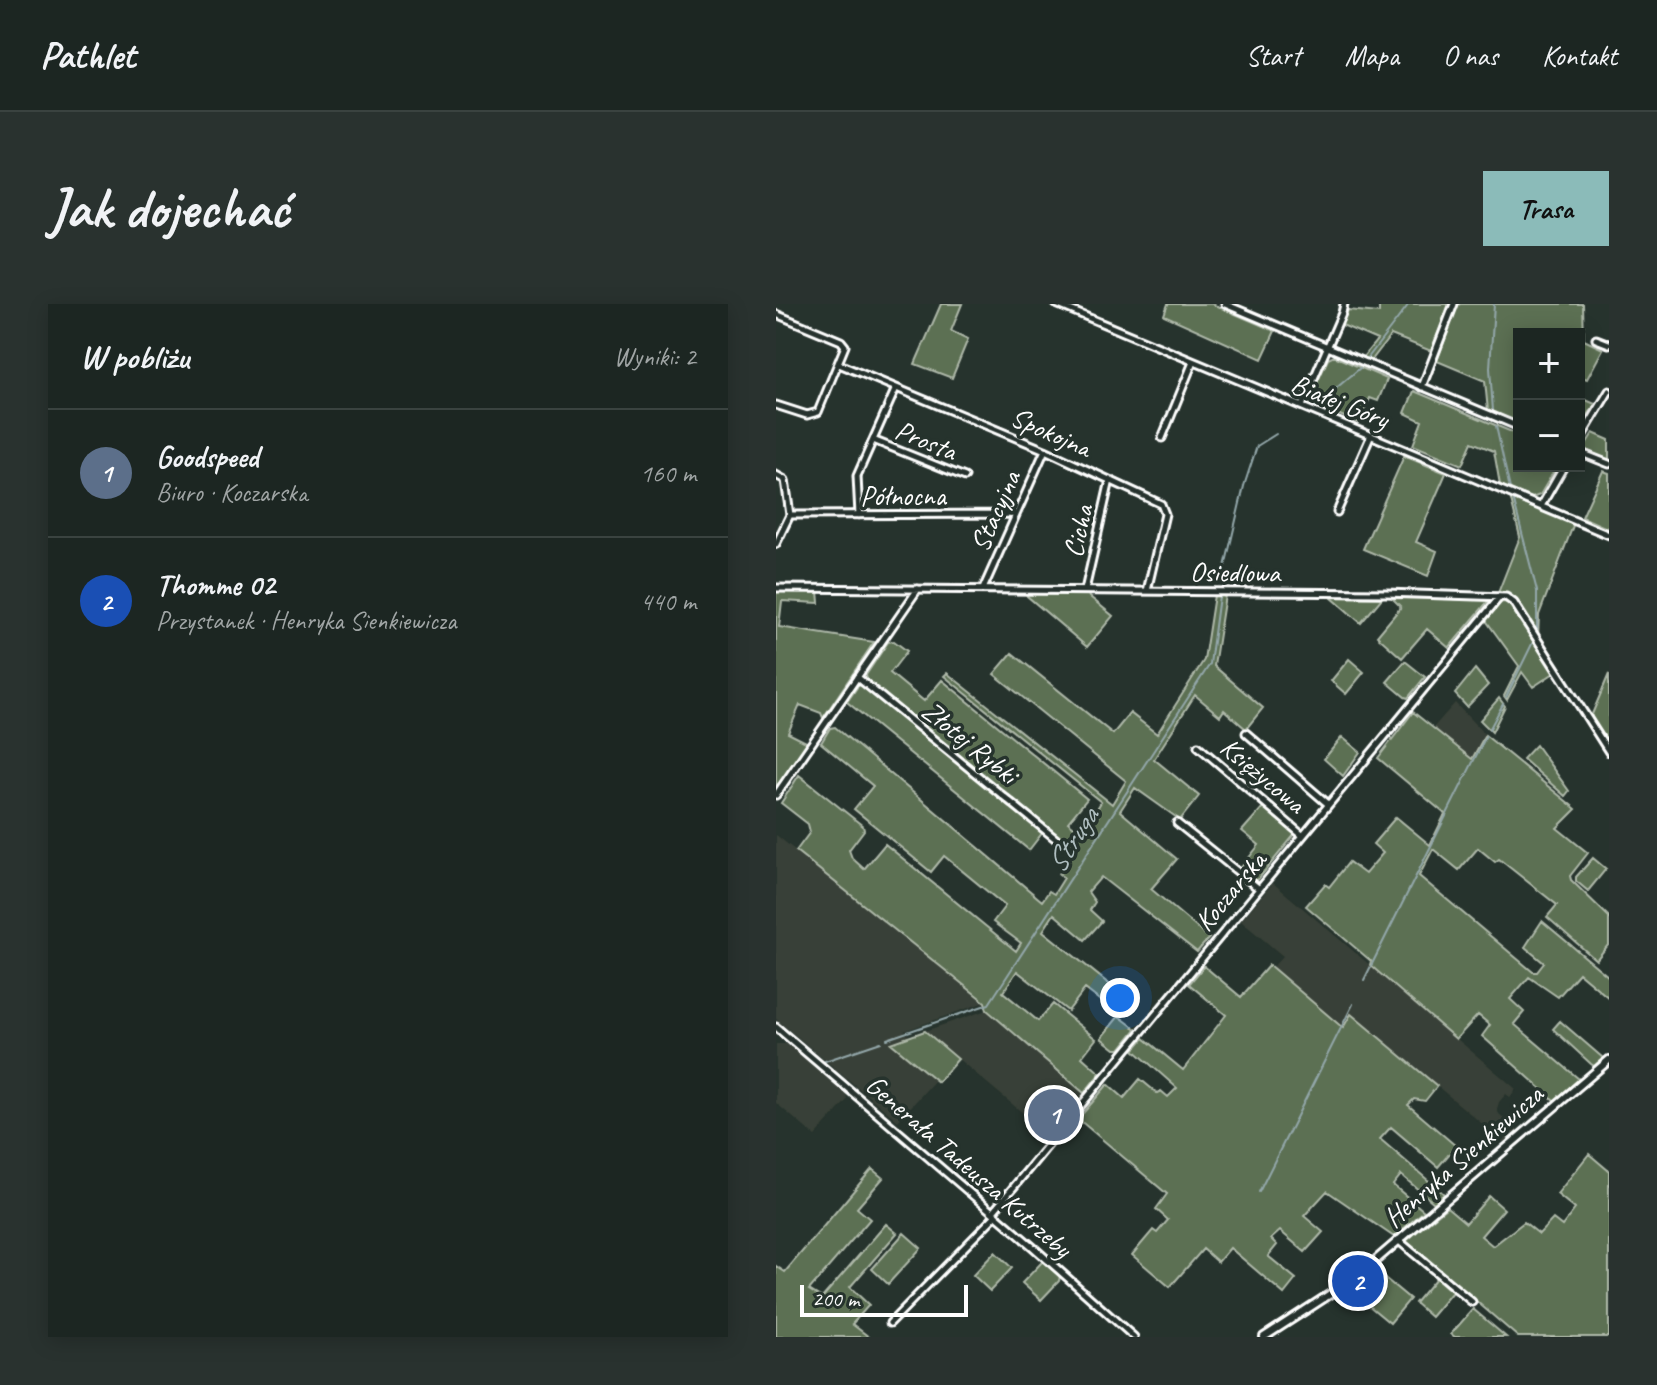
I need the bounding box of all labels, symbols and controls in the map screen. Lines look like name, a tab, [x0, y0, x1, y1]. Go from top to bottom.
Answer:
text: Pathlet	[40, 32, 135, 79]
text: Start	[1246, 38, 1301, 73]
text: Mapa	[1345, 38, 1399, 73]
text: O nas	[1443, 38, 1498, 73]
text: Kontakt	[1542, 38, 1617, 73]
button: Trasa	[1483, 171, 1609, 246]
text: Jak dojechać	[48, 173, 289, 244]
map controls	[1513, 328, 1585, 472]
button: +	[1513, 328, 1585, 400]
text: W pobliżu	[80, 335, 189, 378]
text: Wyniki: 2	[614, 340, 696, 373]
street label: Białej Góry	[1286, 366, 1396, 437]
street label: Spokojna	[1006, 399, 1099, 466]
button: −	[1513, 400, 1585, 472]
street label: Prosta	[890, 412, 963, 469]
text: Goodspeed	[156, 438, 259, 476]
text: 1	[100, 457, 112, 490]
text: 160 m	[640, 457, 696, 490]
street label: Stacyjna	[962, 464, 1029, 557]
text: Biuro · Koczarska	[156, 476, 307, 509]
street label: Północna	[860, 478, 947, 513]
street label: Cicha	[1055, 500, 1101, 560]
street label: Osiedlowa	[1190, 554, 1282, 590]
text: Thomme 02	[156, 566, 275, 604]
text: 2	[100, 585, 112, 618]
text: 440 m	[640, 585, 696, 618]
text: Przystanek · Henryka Sienkiewicza	[156, 604, 456, 637]
street label: Złotej Rybki	[915, 693, 1028, 794]
street label: Księżycowa	[1213, 729, 1314, 822]
water label: Struga	[1037, 798, 1109, 880]
street label: Koczarska	[1186, 842, 1275, 938]
your location	[1100, 978, 1140, 1018]
street label: Generała Tadeusza Kutrzeby	[859, 1067, 1081, 1267]
street label: Henryka Sienkiewicza	[1376, 1076, 1551, 1235]
pin: 1	[1028, 1085, 1080, 1145]
pin: 2	[1332, 1251, 1384, 1311]
scale bar	[800, 1281, 968, 1317]
text: 200 m	[812, 1285, 859, 1313]

